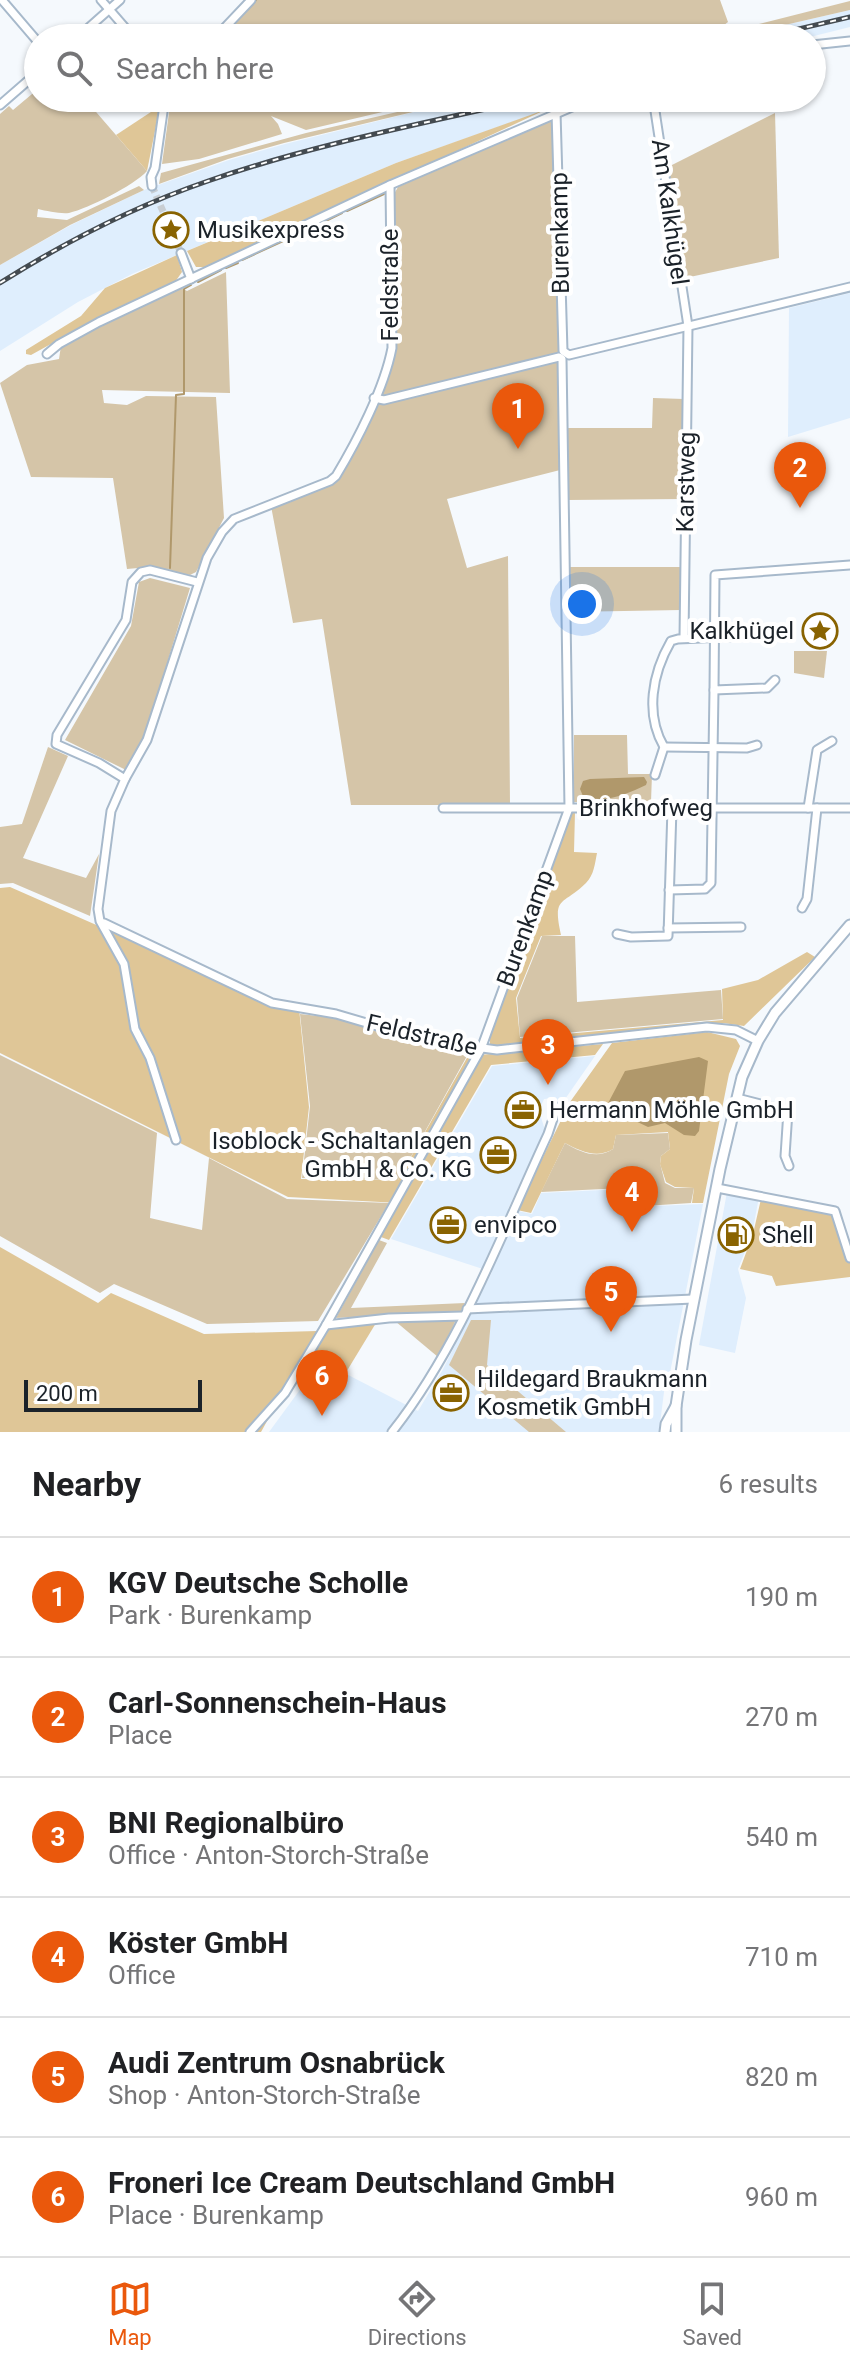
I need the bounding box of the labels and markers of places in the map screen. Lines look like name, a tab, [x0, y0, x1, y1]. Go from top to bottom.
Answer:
place icon: Musikexpress	[152, 211, 190, 249]
place label: Musikexpress	[197, 216, 345, 244]
pin: 1	[492, 383, 544, 449]
pin: 2	[774, 442, 826, 508]
place icon: Kalkhügel	[801, 612, 839, 650]
place label: Kalkhügel	[689, 617, 794, 645]
pin: 3	[522, 1019, 574, 1085]
office icon: Hermann Möhle GmbH	[504, 1091, 542, 1129]
place label: Hermann Möhle GmbH	[549, 1096, 794, 1124]
place label: Isoblock - Schaltanlagen GmbH & Co. KG	[212, 1127, 472, 1183]
office icon: Isoblock - Schaltanlagen GmbH & Co. KG	[479, 1136, 517, 1174]
pin: 4	[606, 1166, 658, 1232]
office icon: envipco	[429, 1206, 467, 1244]
place label: envipco	[474, 1211, 557, 1239]
fuel station icon: Shell	[717, 1216, 755, 1254]
place label: Shell	[762, 1221, 814, 1249]
pin: 5	[585, 1266, 637, 1332]
pin: 6	[296, 1350, 348, 1416]
place label: Hildegard Braukmann Kosmetik GmbH	[477, 1365, 708, 1421]
office icon: Hildegard Braukmann Kosmetik GmbH	[432, 1374, 470, 1412]

